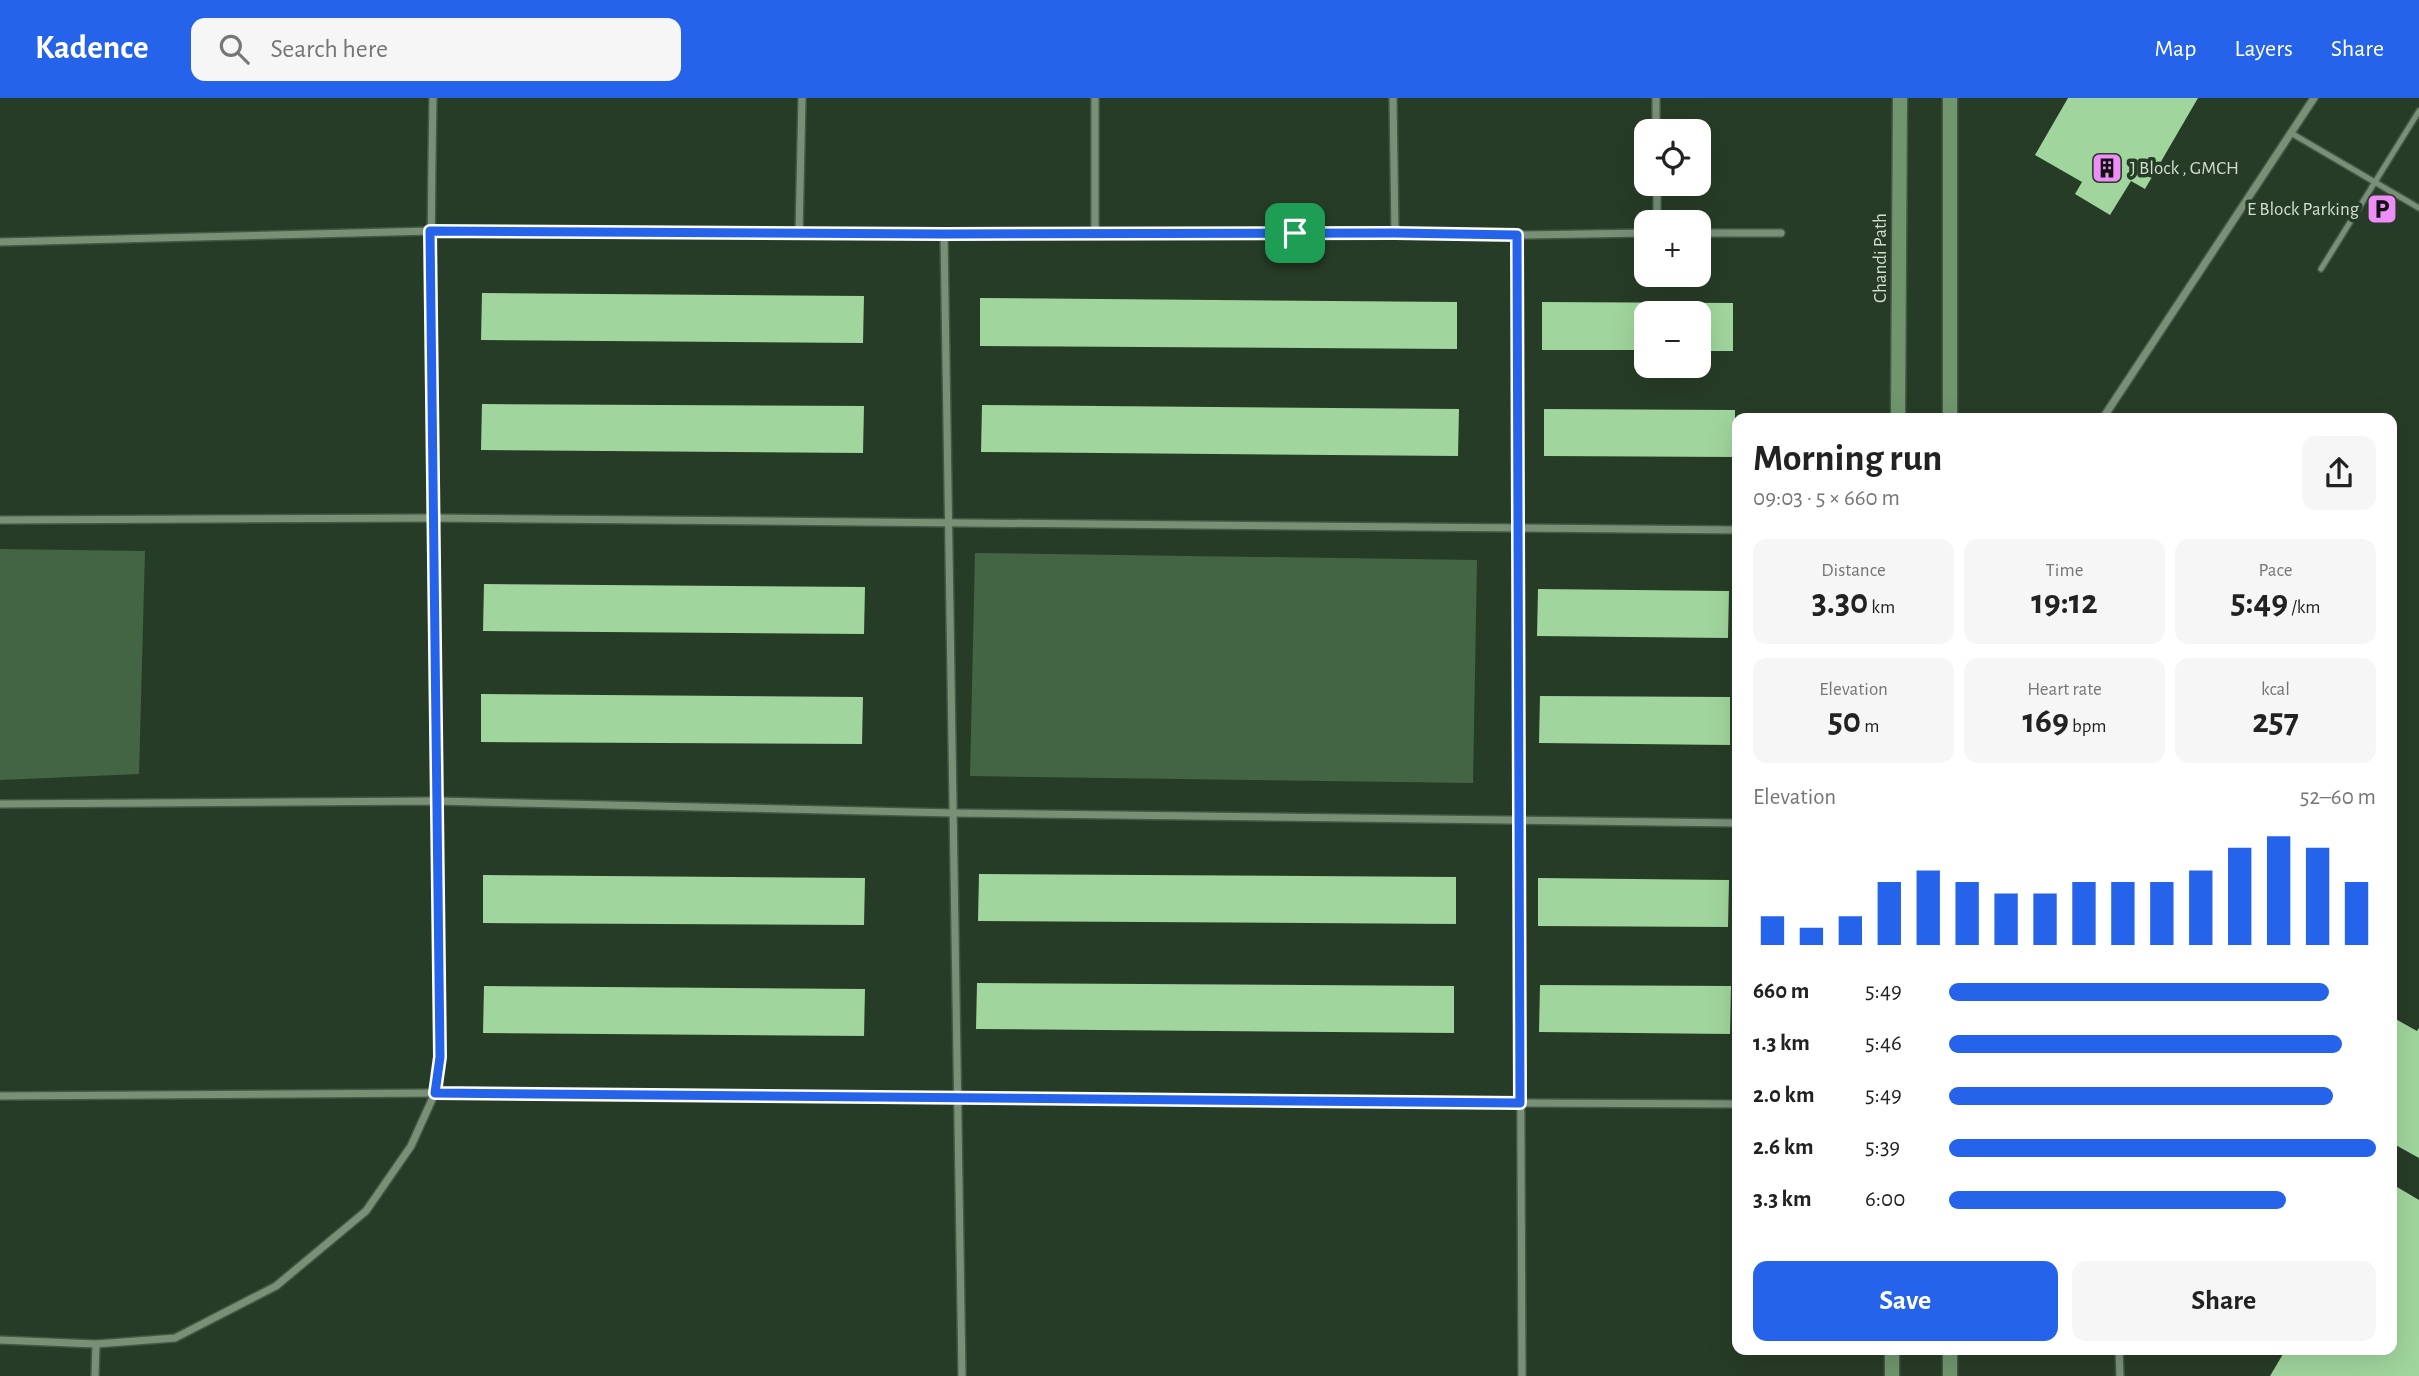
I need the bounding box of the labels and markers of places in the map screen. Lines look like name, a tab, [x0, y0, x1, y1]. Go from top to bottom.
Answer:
building icon: J Block , GMCH	[2090, 151, 2124, 185]
place label: J Block , GMCH	[2130, 159, 2239, 178]
parking icon: E Block Parking	[2365, 192, 2399, 226]
place label: E Block Parking	[2247, 200, 2360, 219]
pin	[1265, 203, 1325, 263]

